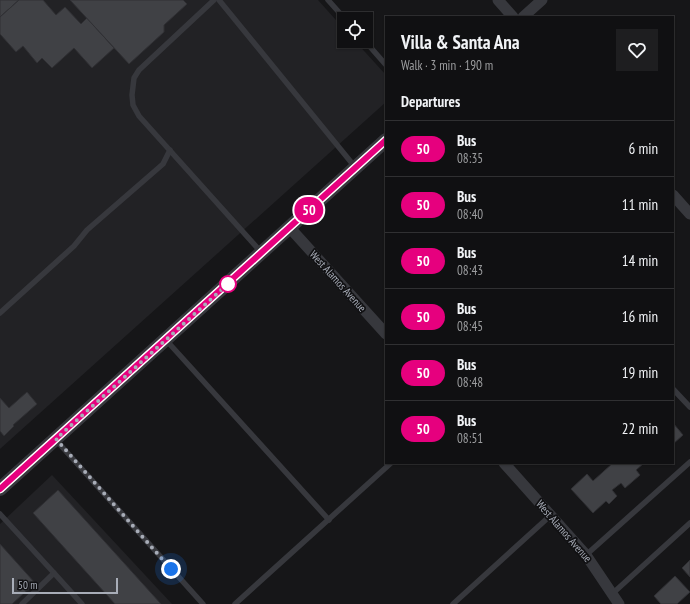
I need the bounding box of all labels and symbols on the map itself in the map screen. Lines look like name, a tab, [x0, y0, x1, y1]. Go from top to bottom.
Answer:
line badge: 50	[291, 197, 327, 223]
street label: West Alamos Avenue	[307, 247, 370, 315]
unlabelled marker	[219, 275, 237, 293]
street label: West Alamos Avenue	[533, 497, 595, 565]
your location	[161, 559, 181, 579]
scale bar	[12, 576, 118, 595]

